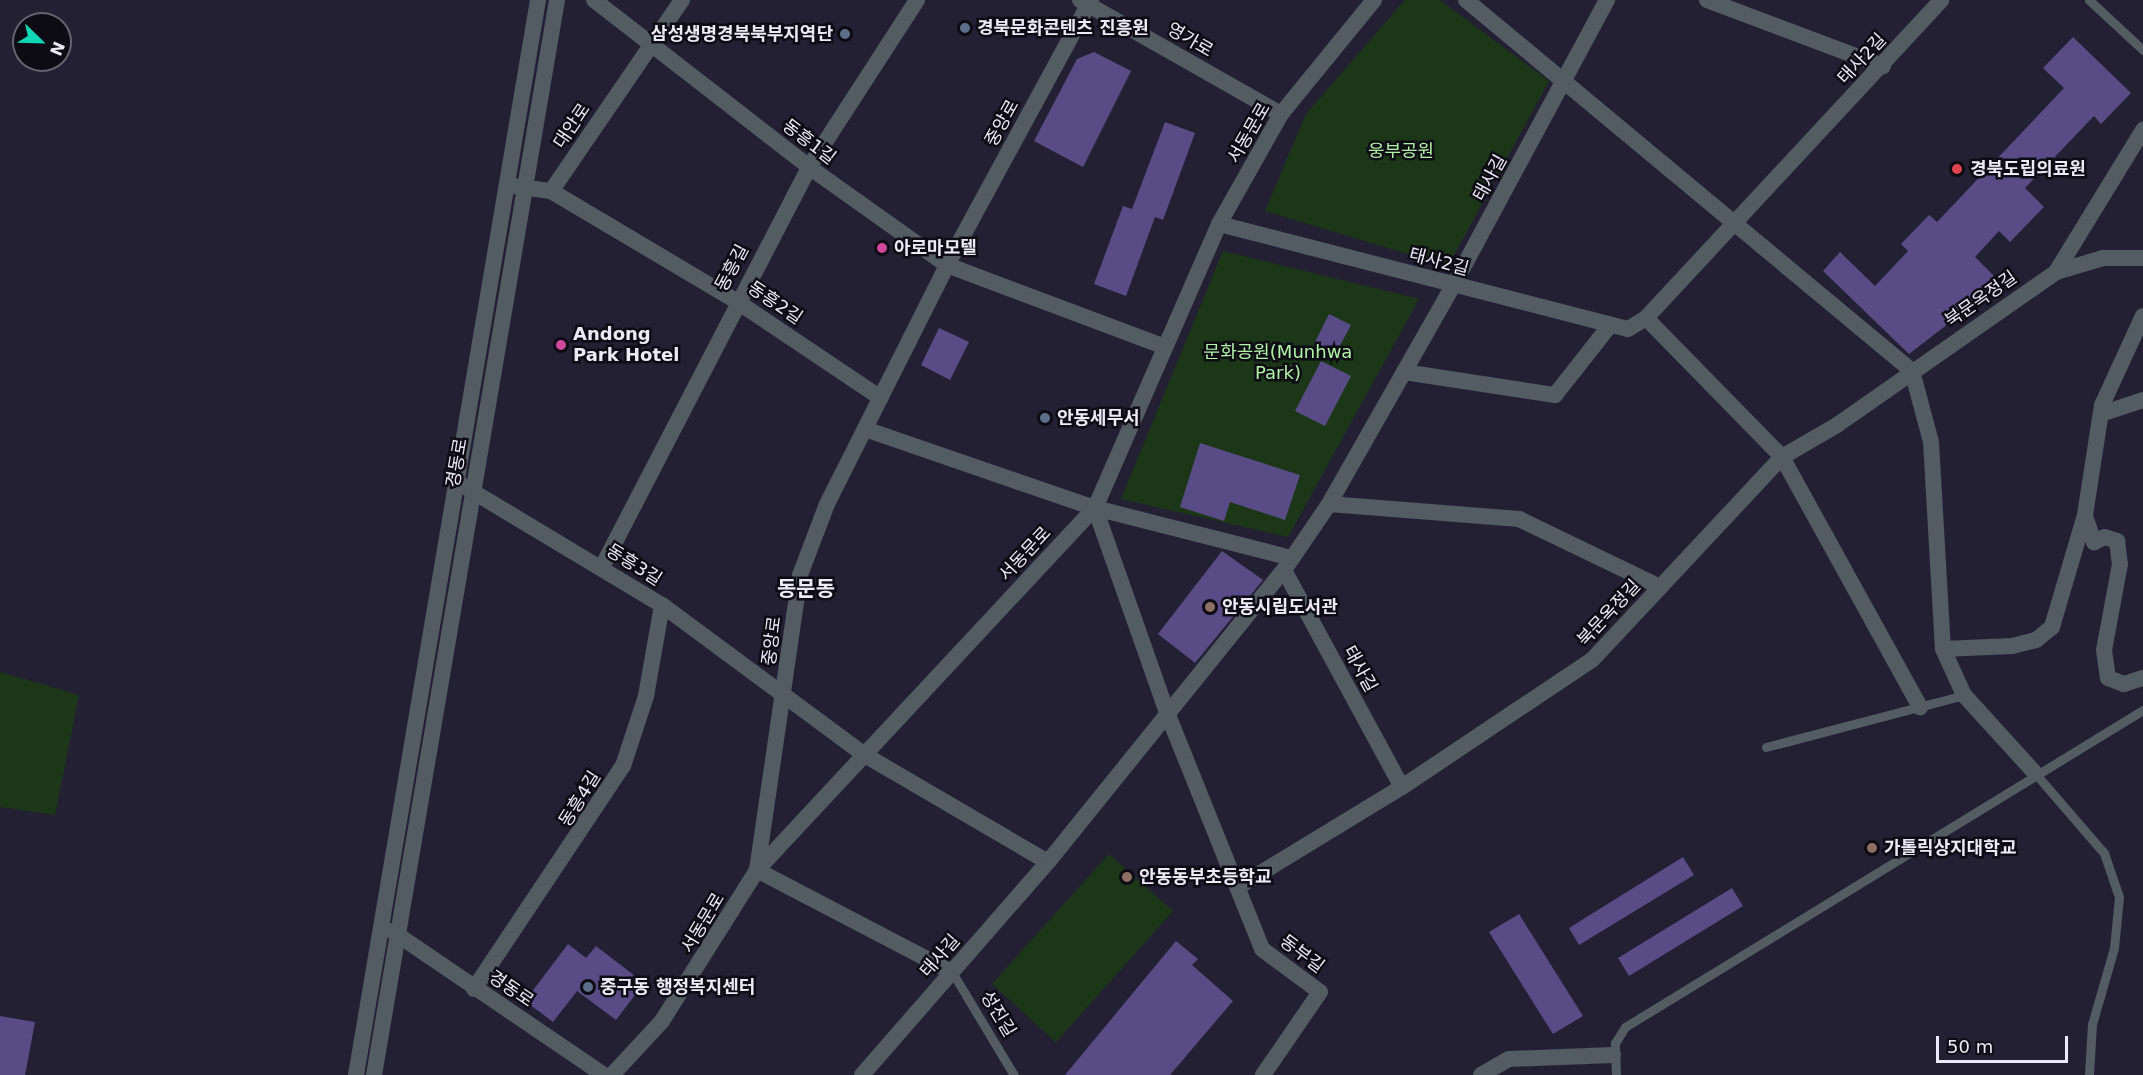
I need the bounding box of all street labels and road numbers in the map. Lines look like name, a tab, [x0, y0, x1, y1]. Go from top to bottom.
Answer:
street label: 영가로	[1163, 18, 1217, 62]
street label: 태사2길	[1833, 29, 1891, 89]
street label: 중앙로	[981, 96, 1023, 150]
street label: 대안로	[549, 99, 595, 153]
street label: 서동문로	[1223, 99, 1275, 167]
street label: 동흥1길	[778, 115, 840, 169]
street label: 태사길	[1469, 151, 1511, 205]
street label: 동흥길	[711, 241, 753, 295]
street label: 태사2길	[1407, 244, 1471, 280]
street label: 북문옥정길	[1941, 266, 2021, 332]
street label: 동흥2길	[744, 277, 806, 329]
street label: 경동로	[442, 437, 472, 489]
street label: 서동문로	[995, 522, 1055, 586]
street label: 동흥3길	[602, 540, 666, 590]
street label: 북문옥정길	[1573, 575, 1645, 651]
street label: 중앙로	[758, 615, 786, 667]
street label: 태사길	[1339, 642, 1381, 696]
street label: 동흥4길	[555, 767, 605, 831]
street label: 서동문로	[677, 889, 729, 957]
street label: 태사길	[916, 930, 964, 982]
street label: 동부길	[1276, 930, 1328, 978]
street label: 경동로	[484, 966, 538, 1012]
street label: 성진길	[976, 987, 1020, 1041]

